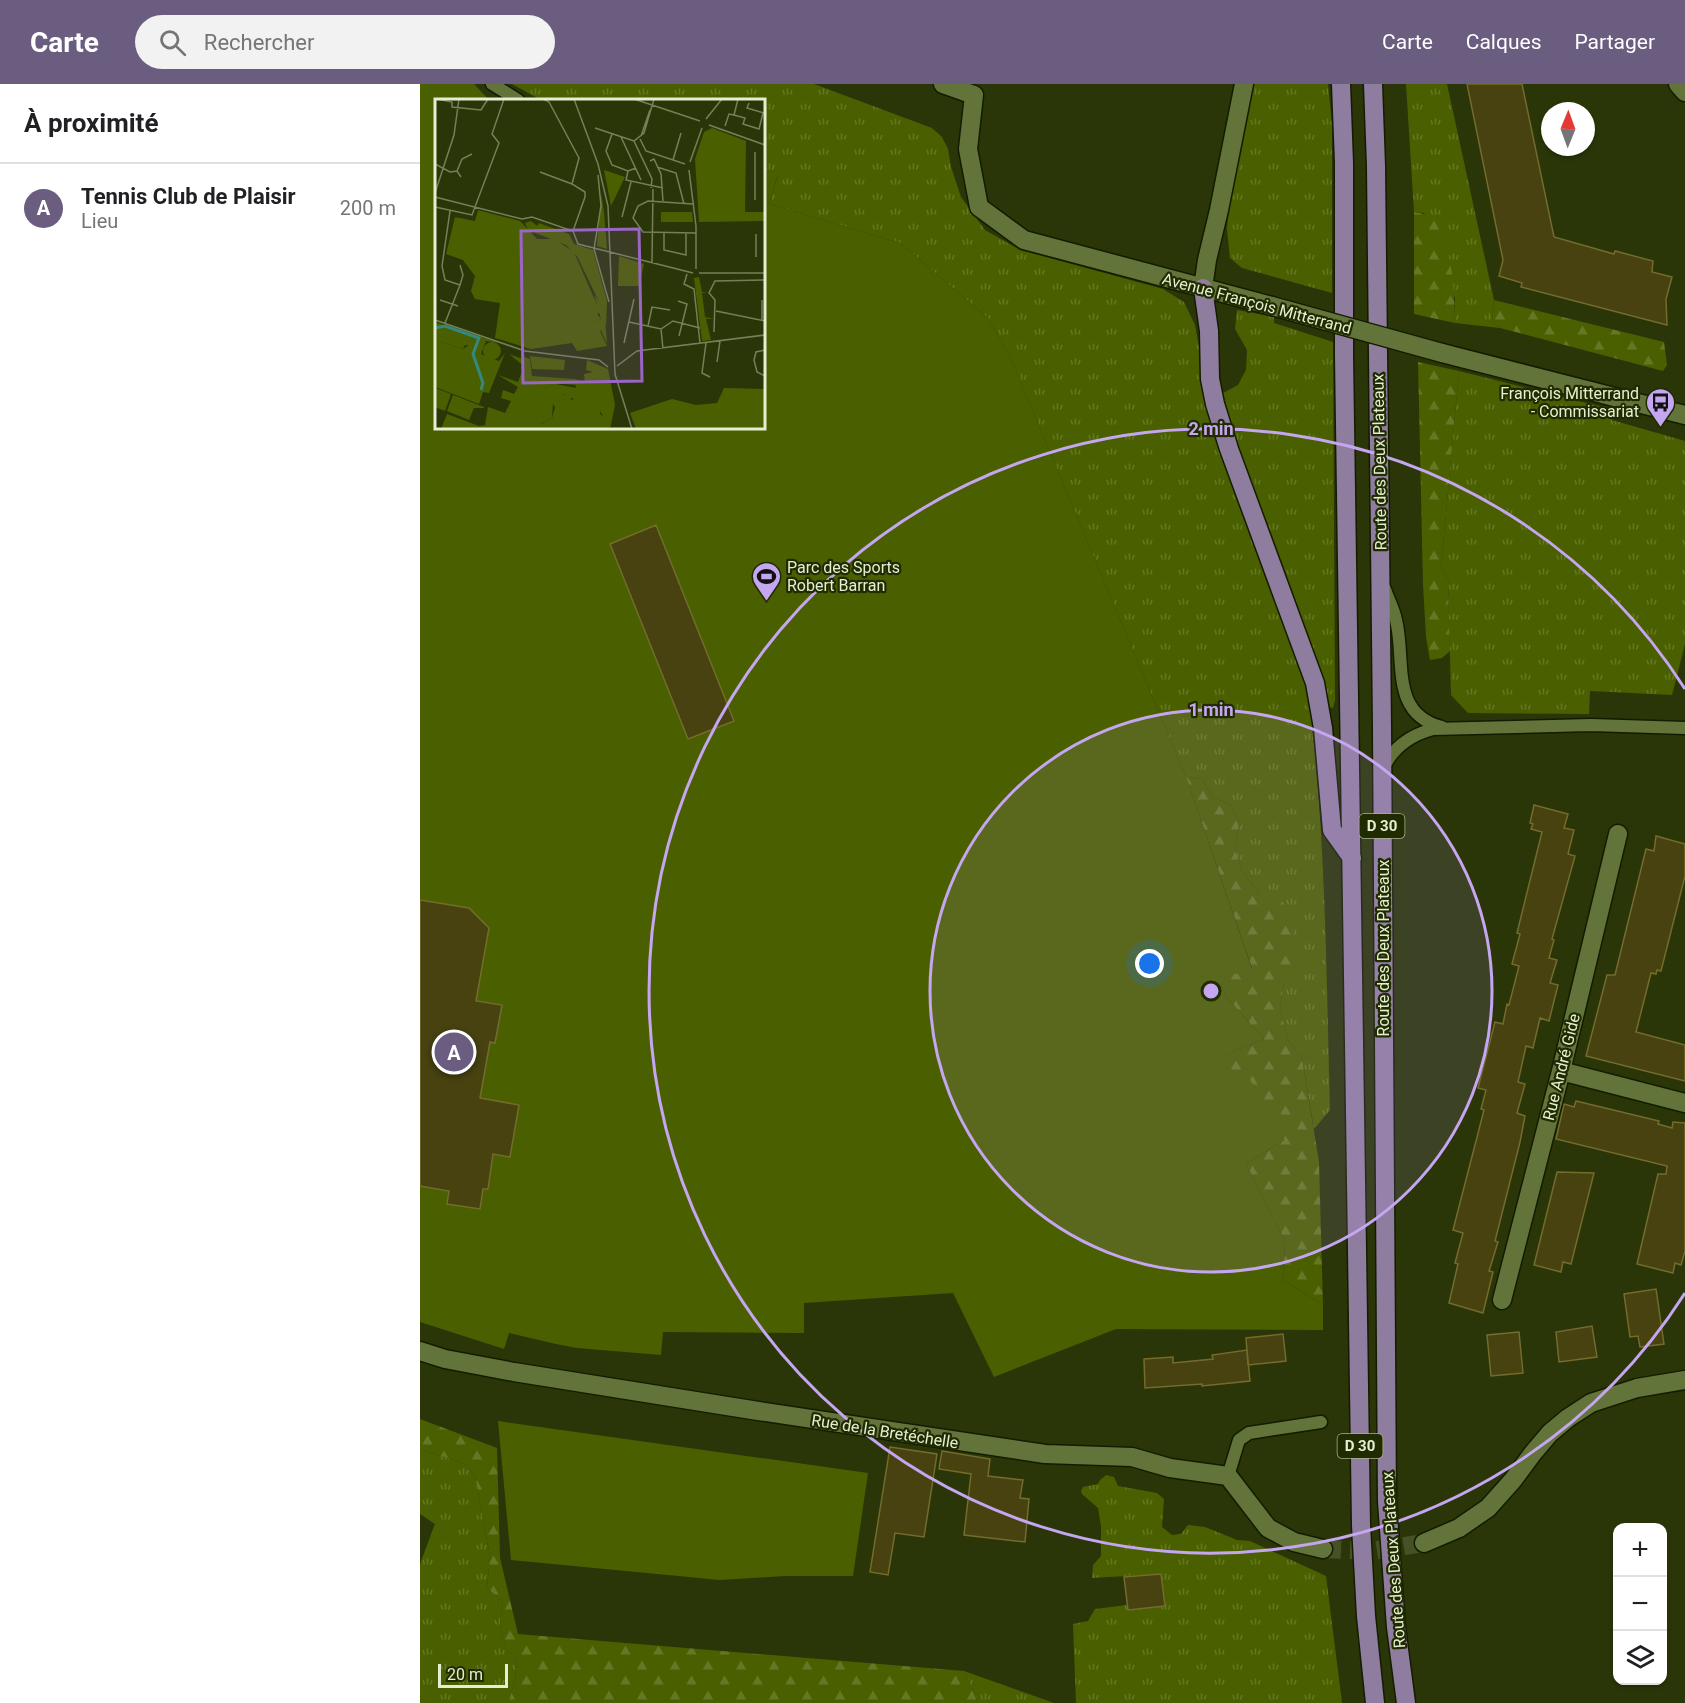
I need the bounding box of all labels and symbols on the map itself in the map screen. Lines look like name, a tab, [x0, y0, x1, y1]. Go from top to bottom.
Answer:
inset map	[435, 99, 765, 429]
north arrow	[1541, 102, 1595, 156]
street label: Avenue François Mitterrand	[1160, 269, 1354, 338]
street label: Route des Deux Plateaux	[1368, 373, 1391, 551]
place label: François Mitterrand - Commissariat	[1500, 384, 1639, 421]
bus stop icon: François Mitterrand - Commissariat	[1644, 386, 1676, 428]
text: 2 min	[1188, 418, 1234, 439]
place label: Parc des Sports Robert Barran	[787, 558, 900, 595]
sports icon: Parc des Sports Robert Barran	[750, 560, 782, 602]
text: 1 min	[1188, 699, 1234, 720]
road number: D 30	[1360, 814, 1404, 838]
street label: Route des Deux Plateaux	[1374, 860, 1393, 1036]
your location	[1135, 949, 1164, 978]
centre of rings	[1201, 981, 1221, 1001]
street label: Rue André Gide	[1539, 1012, 1584, 1123]
pin: A	[435, 1030, 474, 1074]
street label: Rue de la Bretéchelle	[810, 1410, 960, 1452]
road number: D 30	[1338, 1434, 1382, 1458]
street label: Route des Deux Plateaux	[1378, 1471, 1409, 1649]
scale bar	[438, 1661, 508, 1688]

